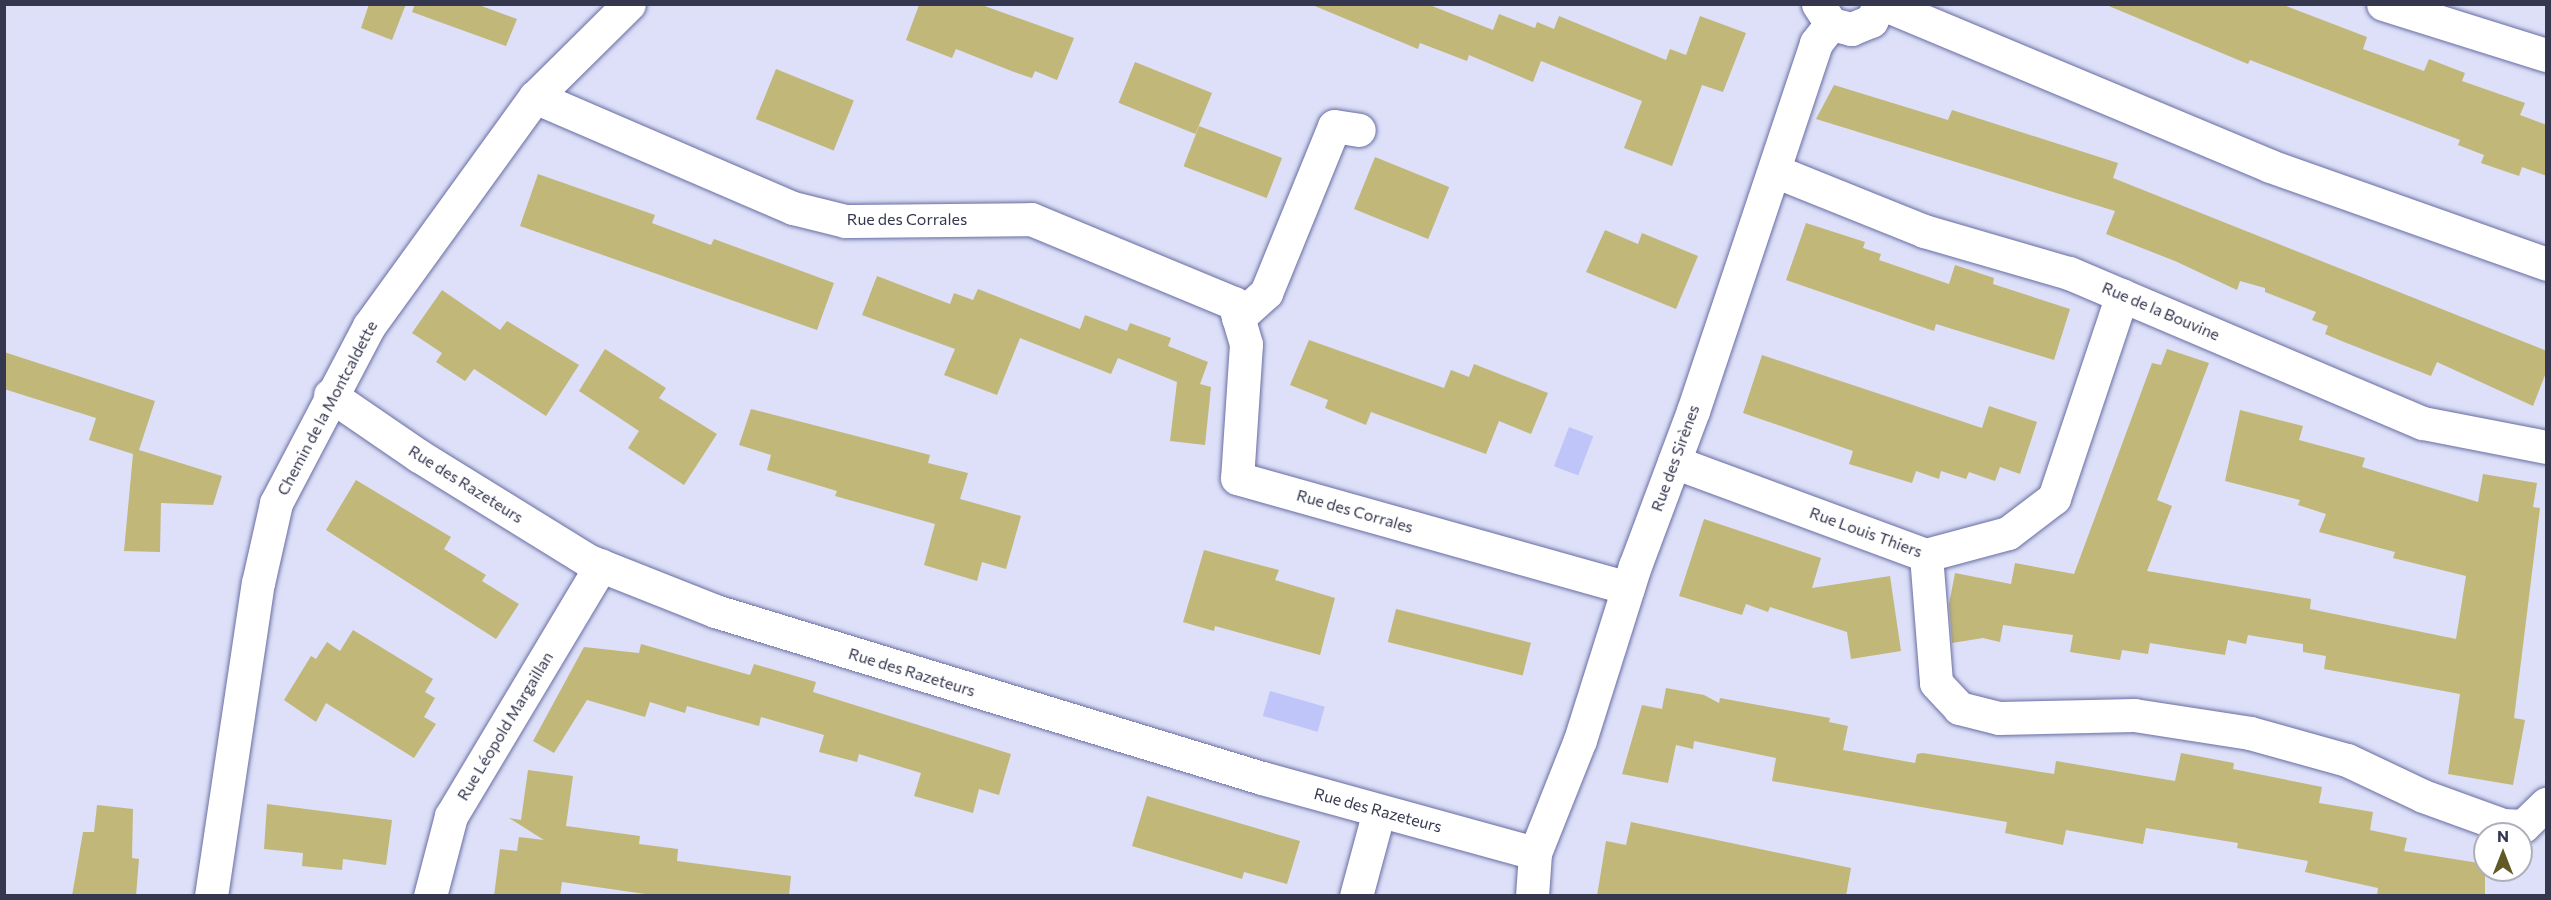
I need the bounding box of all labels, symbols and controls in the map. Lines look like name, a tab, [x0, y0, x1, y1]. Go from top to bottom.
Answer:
street label: Rue des Corrales	[847, 209, 967, 229]
street label: Rue de la Bouvine	[2099, 278, 2223, 344]
street label: Chemin de la Montcaldette	[273, 317, 381, 499]
street label: Rue des Sirènes	[1647, 402, 1703, 514]
street label: Rue des Razeteurs	[405, 441, 527, 527]
street label: Rue des Corrales	[1294, 485, 1416, 537]
street label: Rue Louis Thiers	[1807, 503, 1925, 561]
street label: Rue des Razeteurs	[846, 644, 978, 700]
street label: Rue Léopold Margaillan	[453, 648, 557, 804]
street label: Rue des Razeteurs	[1312, 784, 1444, 836]
north arrow	[2473, 822, 2533, 882]
text: N	[2497, 826, 2509, 845]

